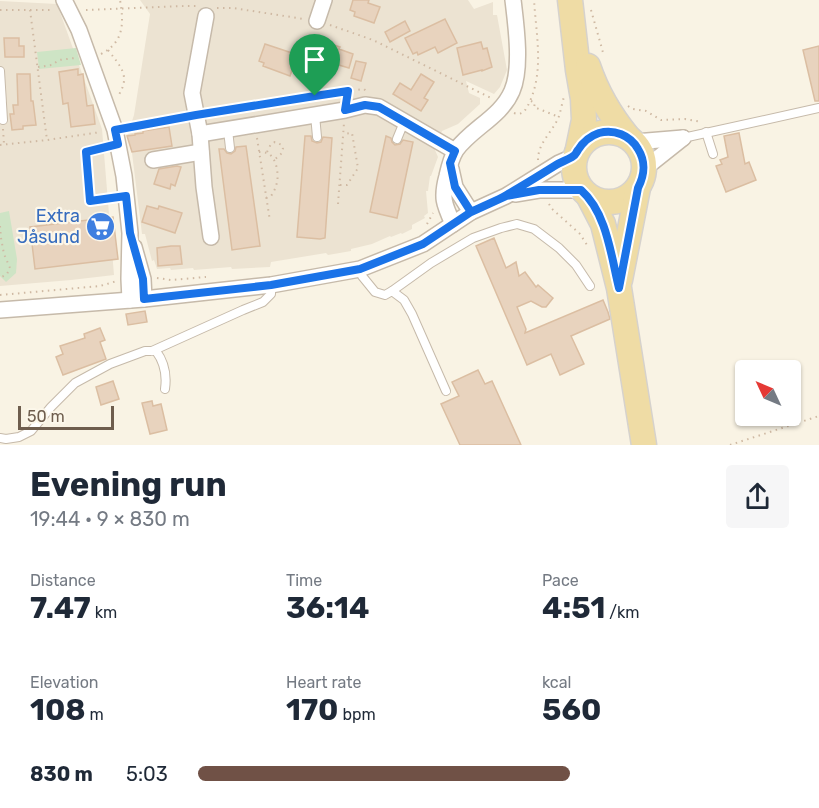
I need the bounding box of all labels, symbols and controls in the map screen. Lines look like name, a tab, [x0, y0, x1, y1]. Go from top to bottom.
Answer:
pin	[289, 34, 340, 96]
icon: arrive	[298, 43, 331, 76]
place label: Extra Jåsund	[17, 205, 80, 248]
supermarket icon: Extra Jåsund	[85, 210, 117, 242]
north arrow	[735, 360, 801, 426]
map controls	[735, 360, 801, 426]
scale bar	[18, 403, 114, 430]
text: 50 m	[27, 407, 65, 426]
text: Evening run	[30, 465, 227, 504]
button: share	[726, 465, 789, 528]
text: 19:44 · 9 × 830 m	[30, 507, 190, 531]
text: Distance	[30, 571, 96, 590]
text: Time	[286, 571, 322, 590]
text: Pace	[542, 571, 579, 590]
text: 7.47	[30, 590, 91, 626]
text: 36:14	[286, 590, 369, 626]
text: 4:51	[542, 590, 605, 626]
text: km	[91, 603, 117, 622]
text: /km	[605, 603, 639, 622]
text: Elevation	[30, 673, 99, 692]
text: Heart rate	[286, 673, 361, 692]
text: kcal	[542, 673, 571, 692]
text: 108	[30, 692, 86, 728]
text: 170	[286, 692, 339, 728]
text: 560	[542, 692, 601, 728]
text: m	[86, 705, 104, 724]
text: bpm	[339, 705, 376, 724]
text: 830 m	[30, 762, 93, 786]
text: 5:03	[126, 762, 168, 786]

